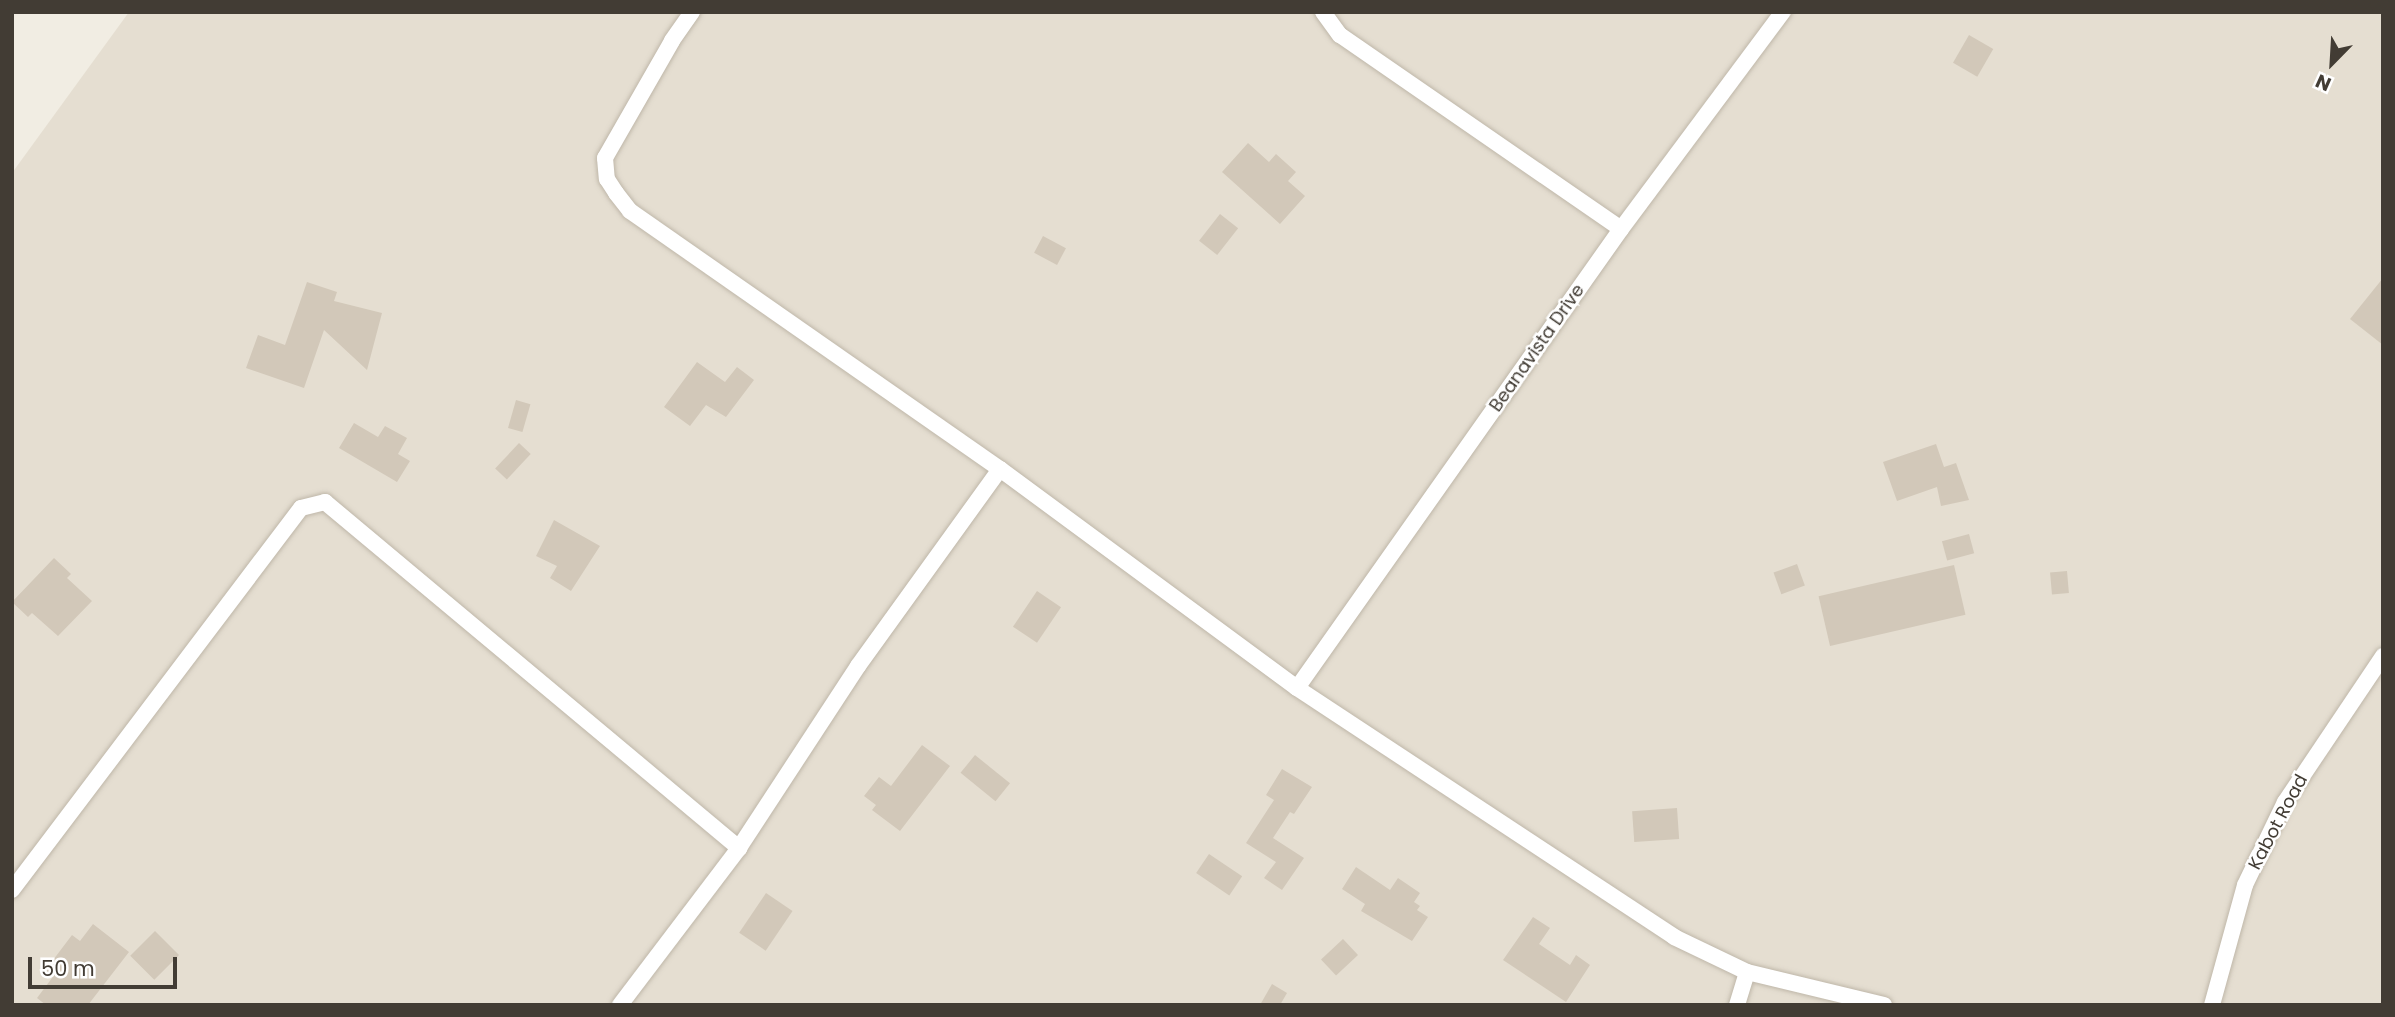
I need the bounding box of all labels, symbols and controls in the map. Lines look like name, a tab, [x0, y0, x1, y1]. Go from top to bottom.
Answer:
north arrow	[2297, 28, 2367, 98]
text: N	[2311, 67, 2335, 98]
street label: Beanavista Drive	[1485, 280, 1589, 416]
street label: Kabot Road	[2244, 771, 2312, 873]
scale bar	[32, 944, 180, 988]
text: 50 m	[41, 954, 95, 983]

